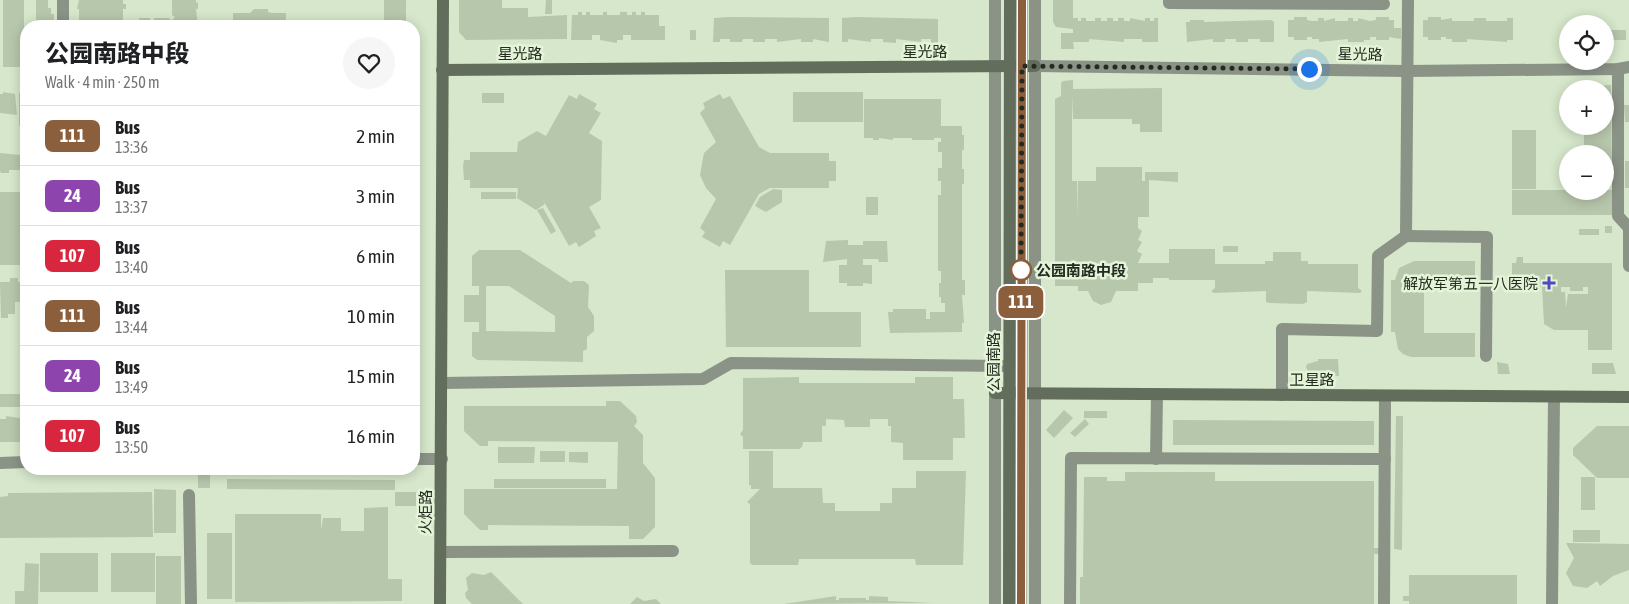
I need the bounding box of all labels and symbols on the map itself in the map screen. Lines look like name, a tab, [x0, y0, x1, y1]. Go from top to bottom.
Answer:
street label: 星光路	[902, 43, 948, 60]
street label: 星光路	[497, 45, 543, 62]
street label: 星光路	[1337, 45, 1383, 63]
your location	[1297, 57, 1322, 82]
marker: 公园南路中段	[1010, 259, 1032, 281]
place label: 公园南路中段	[1036, 262, 1126, 279]
place label: 解放军第五一八医院	[1403, 275, 1538, 292]
marker: 解放军第五一八医院	[1542, 276, 1556, 290]
line badge: 111	[992, 286, 1050, 318]
street label: 公园南路	[985, 332, 1002, 392]
street label: 卫星路	[1289, 371, 1335, 388]
street label: 火炬路	[417, 489, 434, 535]

